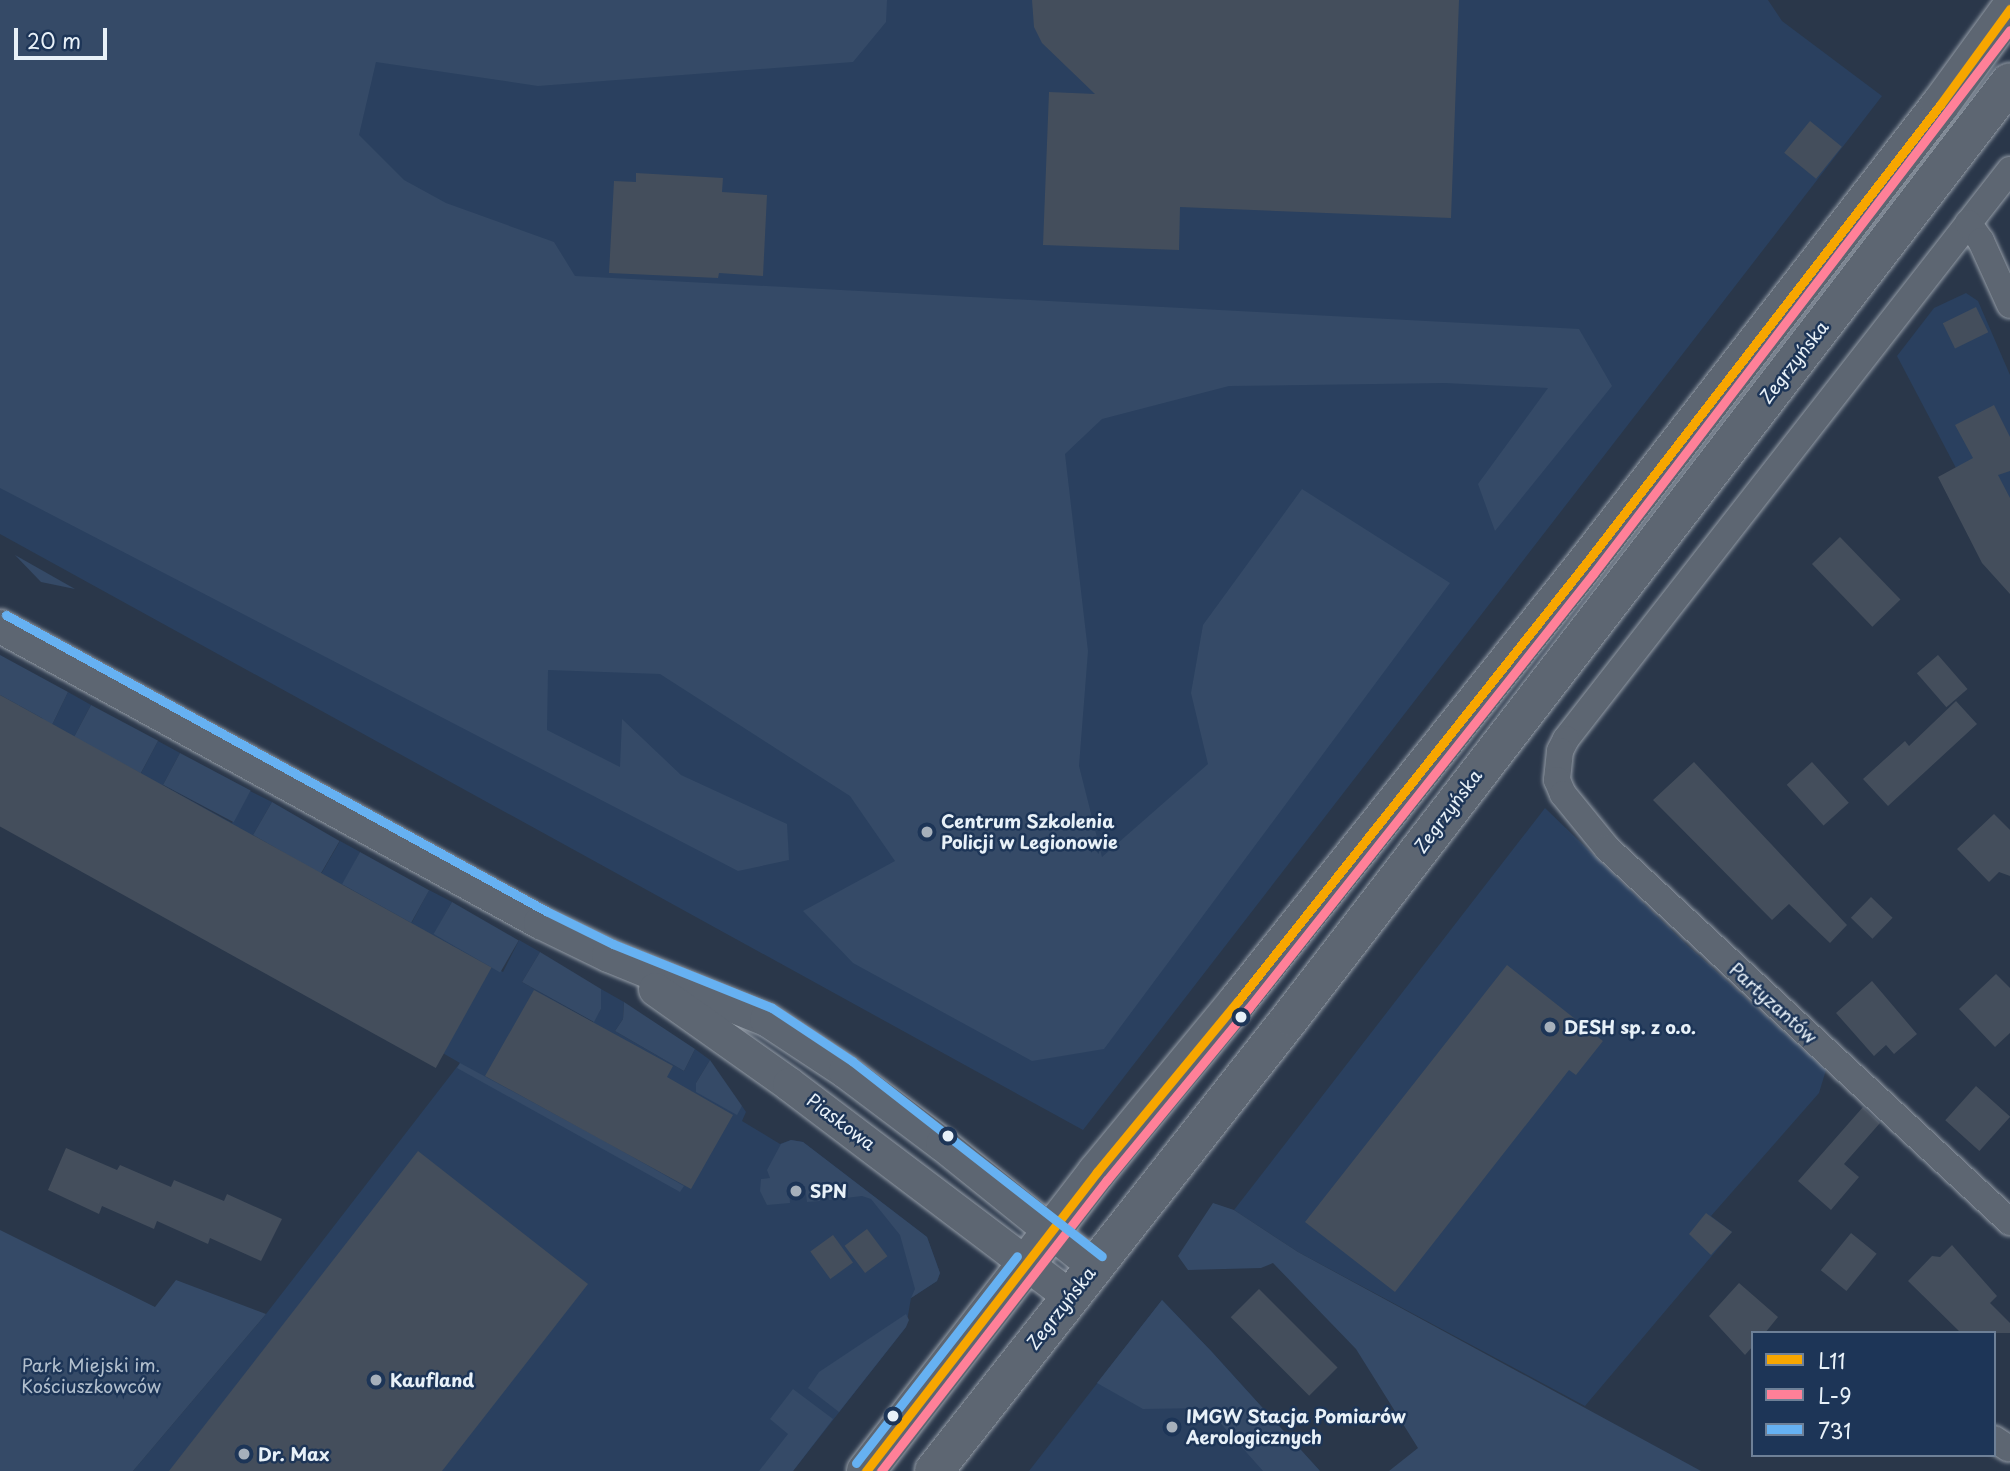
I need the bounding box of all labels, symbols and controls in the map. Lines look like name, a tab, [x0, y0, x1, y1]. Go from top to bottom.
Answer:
scale bar	[18, 14, 110, 58]
text: 20 m	[27, 24, 81, 56]
street label: Zegrzyńska	[1755, 316, 1833, 408]
street label: Zegrzyńska	[1410, 765, 1486, 857]
place label: Centrum Szkolenia Policji w Legionowie	[941, 811, 1119, 854]
marker: Centrum Szkolenia Policji w Legionowie	[919, 824, 935, 840]
street label: Partyzantów	[1725, 958, 1821, 1048]
unlabelled marker	[1234, 1010, 1248, 1024]
place label: DESH sp. z o.o.	[1564, 1016, 1698, 1038]
marker: DESH sp. z o.o.	[1542, 1019, 1558, 1035]
street label: Piaskowa	[802, 1089, 880, 1155]
unlabelled marker	[941, 1129, 955, 1143]
place label: SPN	[810, 1180, 847, 1202]
marker: SPN	[788, 1183, 804, 1199]
street label: Zegrzyńska	[1022, 1262, 1100, 1354]
legend	[1751, 1331, 1996, 1457]
text: L11	[1818, 1344, 1845, 1376]
park label: Park Miejski im. Kościuszkowców	[21, 1355, 161, 1398]
place label: Kaufland	[390, 1369, 474, 1391]
marker: Kaufland	[368, 1372, 384, 1388]
text: L-9	[1818, 1379, 1852, 1411]
place label: IMGW Stacja Pomiarów Aerologicznych	[1186, 1406, 1406, 1448]
unlabelled marker	[886, 1409, 900, 1423]
text: 731	[1818, 1414, 1851, 1446]
marker: IMGW Stacja Pomiarów Aerologicznych	[1164, 1419, 1180, 1435]
place label: Dr. Max	[258, 1443, 330, 1465]
marker: Dr. Max	[236, 1446, 252, 1462]

